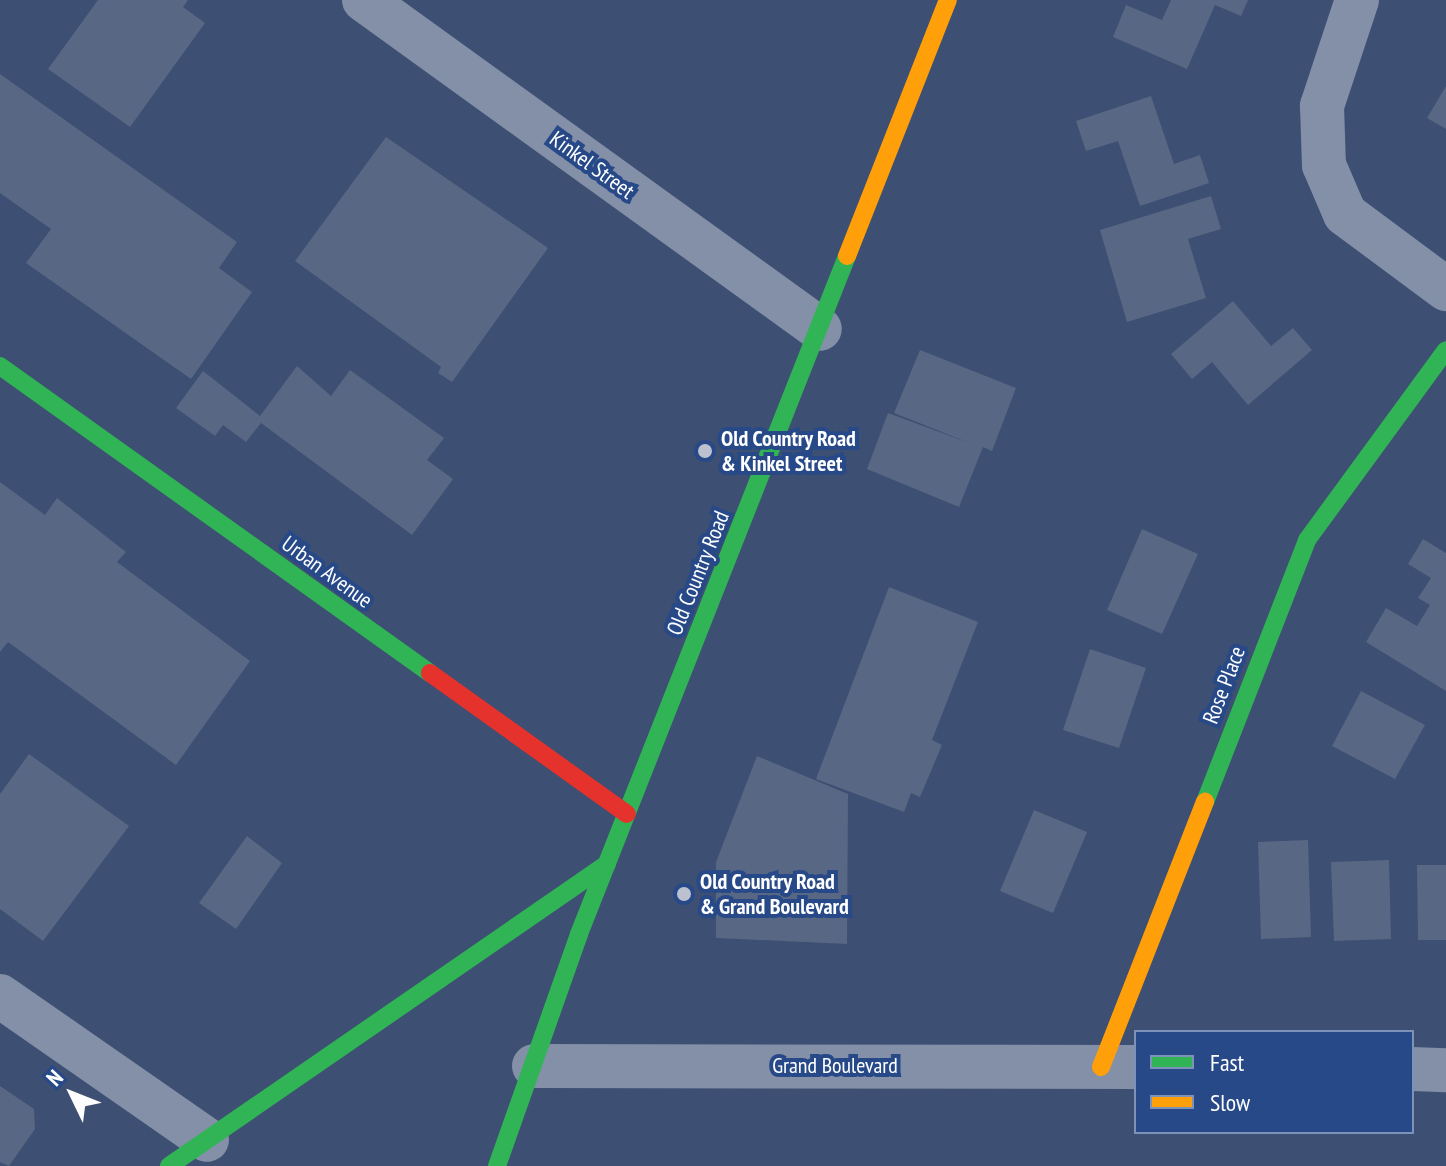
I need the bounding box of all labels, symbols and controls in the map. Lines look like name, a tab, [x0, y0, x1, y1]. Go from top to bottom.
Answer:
street label: Kinkel Street	[545, 126, 639, 204]
place label: Old Country Road & Kinkel Street	[721, 425, 857, 476]
marker: Old Country Road & Kinkel Street	[696, 442, 714, 460]
street label: Old Country Road	[661, 507, 735, 639]
street label: Urban Avenue	[276, 530, 378, 614]
street label: Rose Place	[1197, 643, 1251, 727]
place label: Old Country Road & Grand Boulevard	[700, 868, 849, 920]
marker: Old Country Road & Grand Boulevard	[675, 885, 693, 903]
legend	[1134, 1030, 1414, 1134]
text: Fast	[1210, 1047, 1244, 1078]
street label: Grand Boulevard	[772, 1053, 898, 1079]
north arrow	[32, 1054, 112, 1134]
text: N	[40, 1064, 69, 1092]
text: Slow	[1210, 1087, 1250, 1118]

